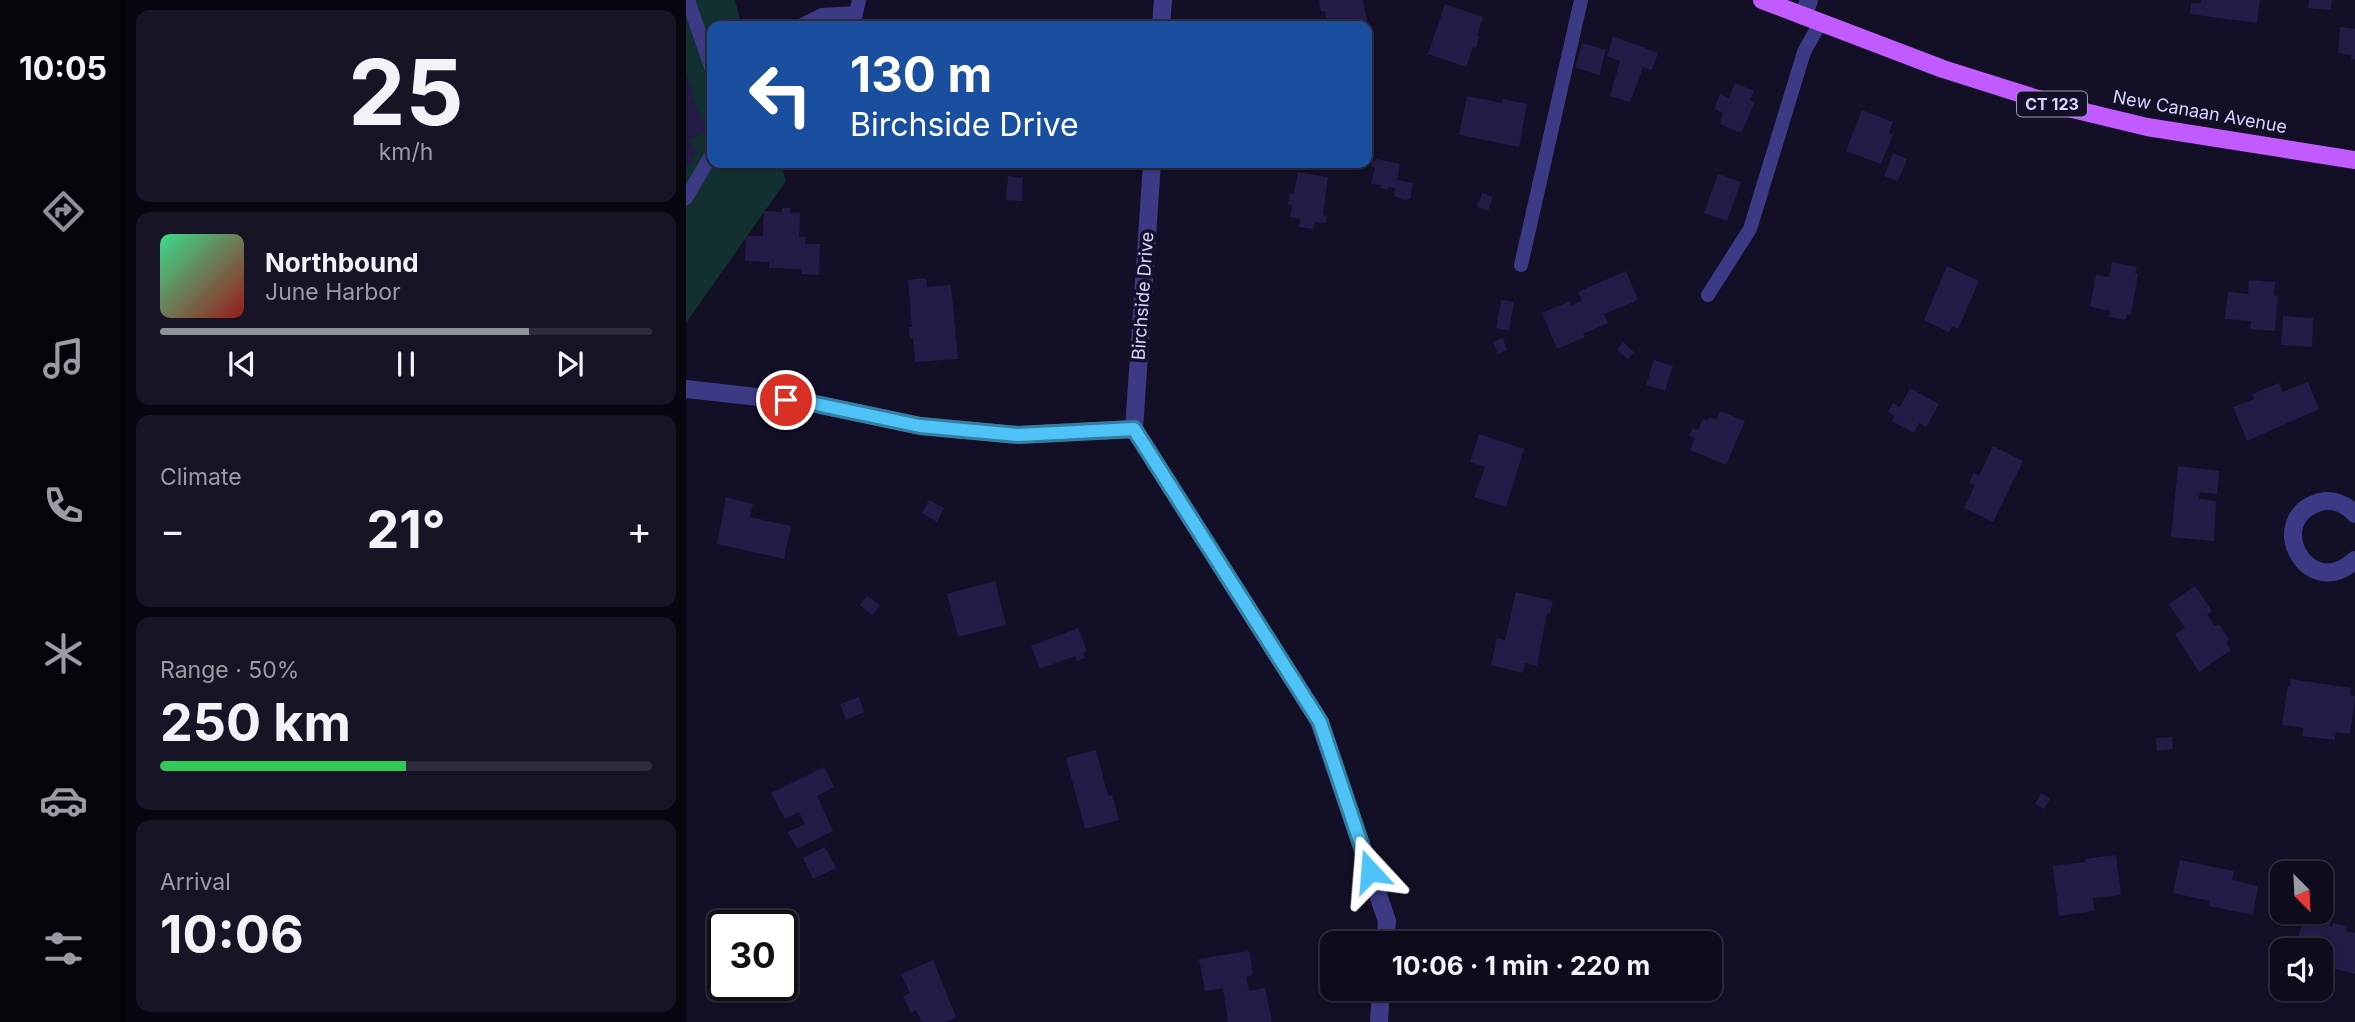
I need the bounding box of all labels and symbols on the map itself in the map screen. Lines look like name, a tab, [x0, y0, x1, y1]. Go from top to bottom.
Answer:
street label: New Canaan Avenue	[2111, 86, 2289, 137]
road number: CT 123	[2017, 92, 2087, 116]
street label: Birchside Drive	[1128, 231, 1157, 361]
pin	[756, 370, 816, 430]
position arrow	[1333, 834, 1407, 908]
north arrow	[2270, 861, 2333, 924]
speed limit sign: 30	[707, 910, 798, 1001]

